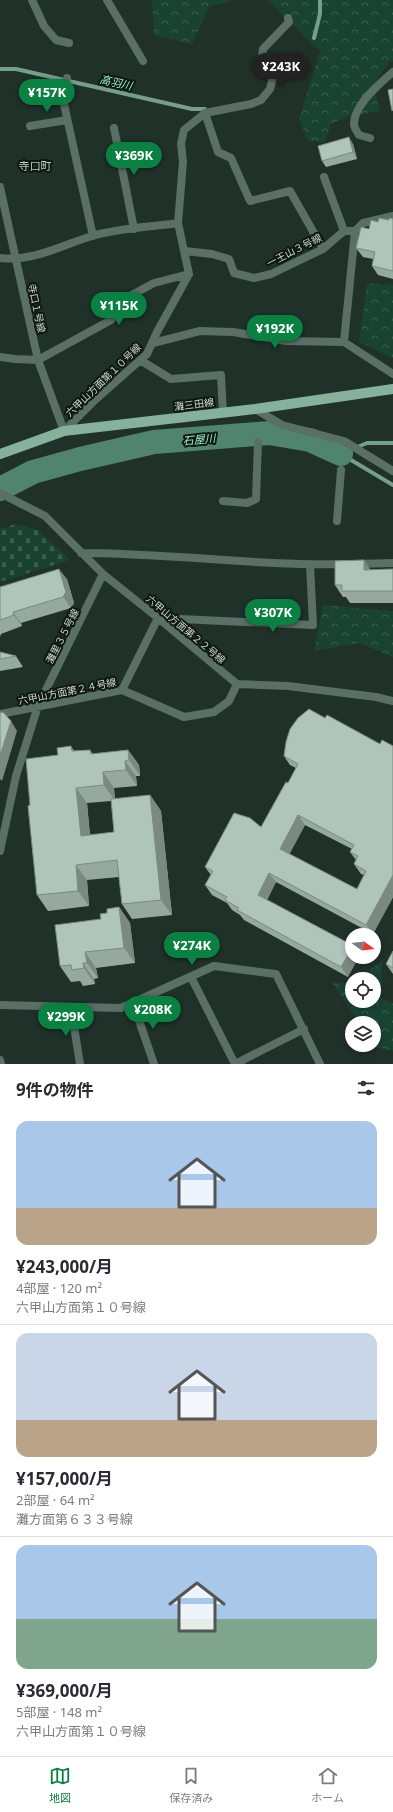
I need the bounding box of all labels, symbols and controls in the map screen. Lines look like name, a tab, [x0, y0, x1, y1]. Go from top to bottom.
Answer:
pin: ¥243K	[253, 53, 309, 87]
text: ¥243K	[262, 57, 300, 75]
water label: 高羽川	[98, 71, 135, 93]
pin: ¥157K	[19, 79, 75, 113]
text: ¥157K	[28, 83, 66, 101]
pin: ¥369K	[106, 142, 162, 176]
text: ¥369K	[115, 146, 153, 164]
district label: 寺口町	[19, 158, 52, 173]
street label: 一王山３号線	[264, 230, 324, 270]
street label: 寺口１号線	[25, 282, 49, 334]
pin: ¥115K	[91, 292, 147, 326]
text: ¥115K	[100, 296, 138, 314]
pin: ¥192K	[247, 315, 303, 349]
text: ¥192K	[256, 319, 294, 337]
street label: 六甲山方面第１０号線	[62, 340, 144, 420]
street label: 灘三田線	[173, 395, 215, 413]
water label: 石屋川	[182, 430, 217, 448]
street label: 六甲山方面第２２号線	[143, 591, 229, 667]
pin: ¥307K	[245, 599, 301, 633]
text: ¥307K	[254, 603, 292, 621]
street label: 灘里３５号線	[42, 606, 82, 666]
street label: 六甲山方面第２４号線	[17, 675, 117, 707]
north arrow	[345, 928, 381, 964]
map controls	[345, 928, 381, 1052]
pin: ¥274K	[164, 932, 220, 966]
text: ¥274K	[173, 936, 211, 954]
button: locate	[345, 972, 381, 1008]
pin: ¥208K	[125, 996, 181, 1030]
text: ¥208K	[134, 1000, 172, 1018]
pin: ¥299K	[38, 1003, 94, 1037]
text: ¥299K	[47, 1007, 85, 1025]
button: layers	[345, 1016, 381, 1052]
icon: filters	[355, 1077, 377, 1099]
text: 9件の物件	[16, 1078, 94, 1101]
icon: home	[161, 1147, 233, 1219]
text: ¥243,000/月	[16, 1255, 113, 1278]
text: 4部屋 · 120 m²	[16, 1279, 102, 1297]
text: 六甲山方面第１０号線	[16, 1298, 146, 1316]
icon: home	[161, 1359, 233, 1431]
text: ¥157,000/月	[16, 1467, 113, 1490]
text: 2部屋 · 64 m²	[16, 1491, 95, 1509]
text: 灘方面第６３３号線	[16, 1510, 133, 1528]
icon: home	[161, 1571, 233, 1643]
text: ¥369,000/月	[16, 1679, 113, 1702]
text: 5部屋 · 148 m²	[16, 1703, 102, 1721]
text: 六甲山方面第１０号線	[16, 1722, 146, 1740]
tab: 地図	[49, 1765, 71, 1805]
tab: 保存済み	[169, 1765, 213, 1805]
tab: ホーム	[311, 1765, 344, 1805]

